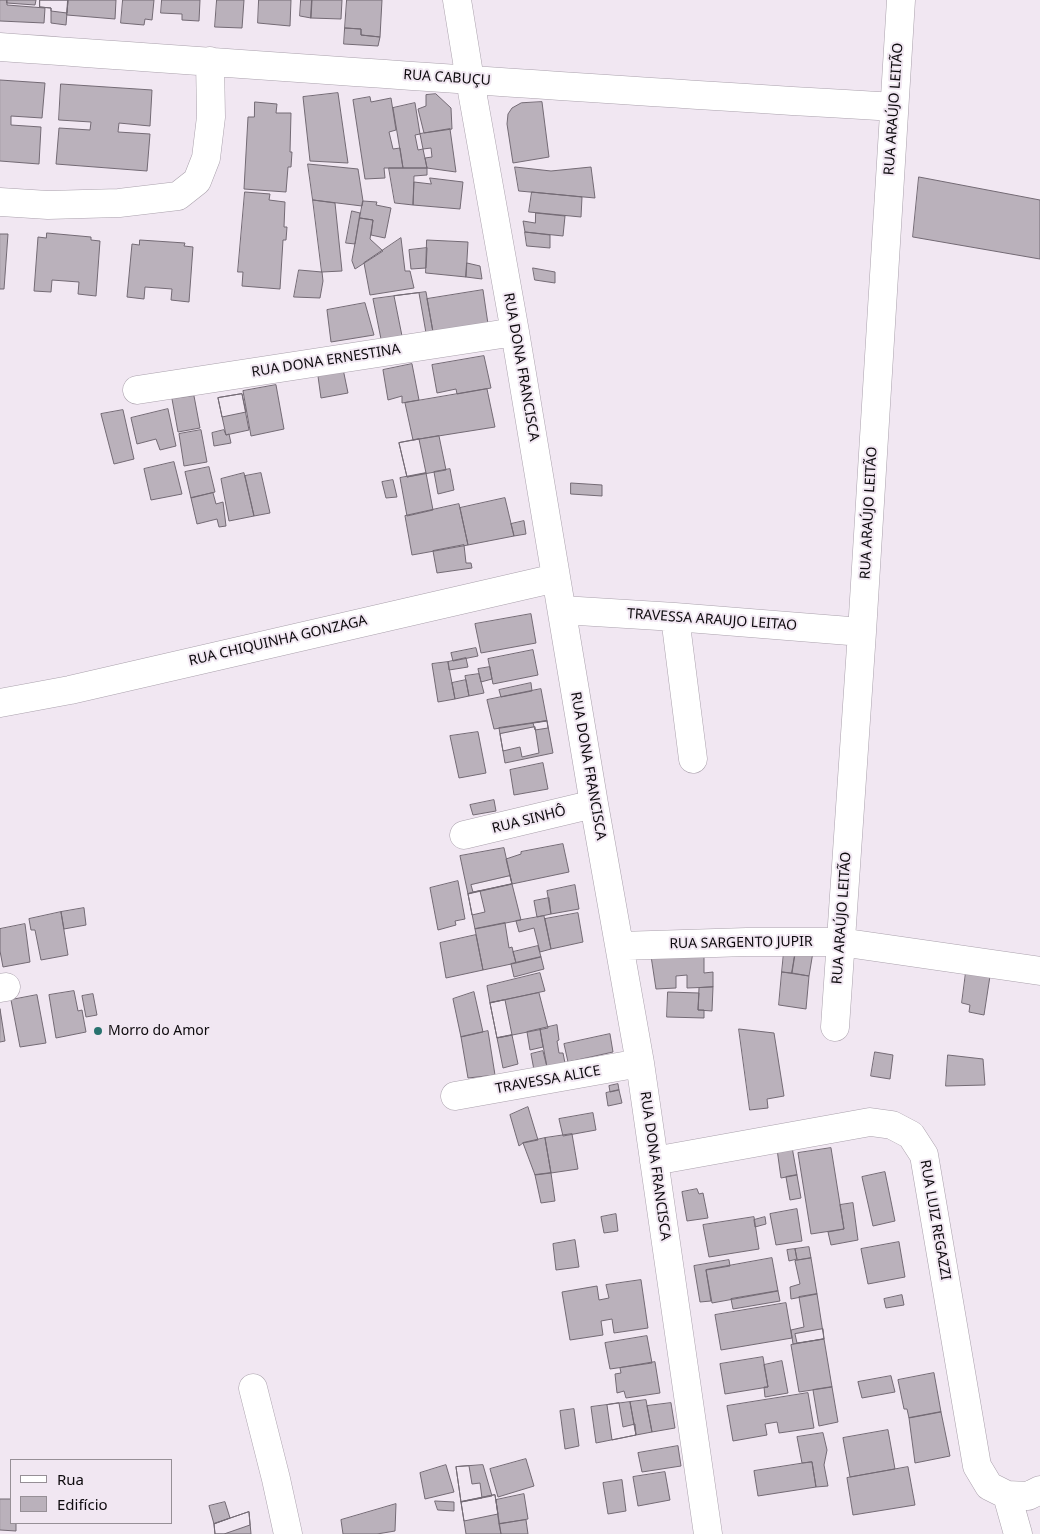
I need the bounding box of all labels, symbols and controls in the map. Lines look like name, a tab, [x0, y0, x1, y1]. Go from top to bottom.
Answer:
street label: RUA ARAÚJO LEITÃO	[881, 42, 907, 176]
street label: RUA CABUÇU	[403, 67, 491, 89]
street label: RUA DONA FRANCISCA	[500, 291, 542, 443]
street label: RUA DONA ERNESTINA	[250, 341, 402, 381]
street label: RUA ARAÚJO LEITÃO	[857, 446, 881, 580]
street label: TRAVESSA ARAUJO LEITAO	[626, 606, 798, 634]
street label: RUA CHIQUINHA GONZAGA	[187, 612, 369, 670]
street label: RUA DONA FRANCISCA	[567, 690, 609, 842]
street label: RUA SINHÔ	[490, 803, 568, 837]
street label: RUA ARAÚJO LEITÃO	[829, 851, 855, 985]
street label: RUA SARGENTO JUPIR	[669, 933, 813, 953]
place label: Morro do Amor	[108, 1023, 210, 1039]
marker: Morro do Amor	[92, 1025, 104, 1037]
street label: TRAVESSA ALICE	[494, 1062, 602, 1098]
street label: RUA DONA FRANCISCA	[636, 1090, 674, 1242]
street label: RUA LUIZ REGAZZI	[916, 1159, 954, 1281]
legend	[10, 1459, 172, 1524]
text: Rua	[57, 1469, 84, 1489]
text: Edifício	[57, 1494, 108, 1514]

